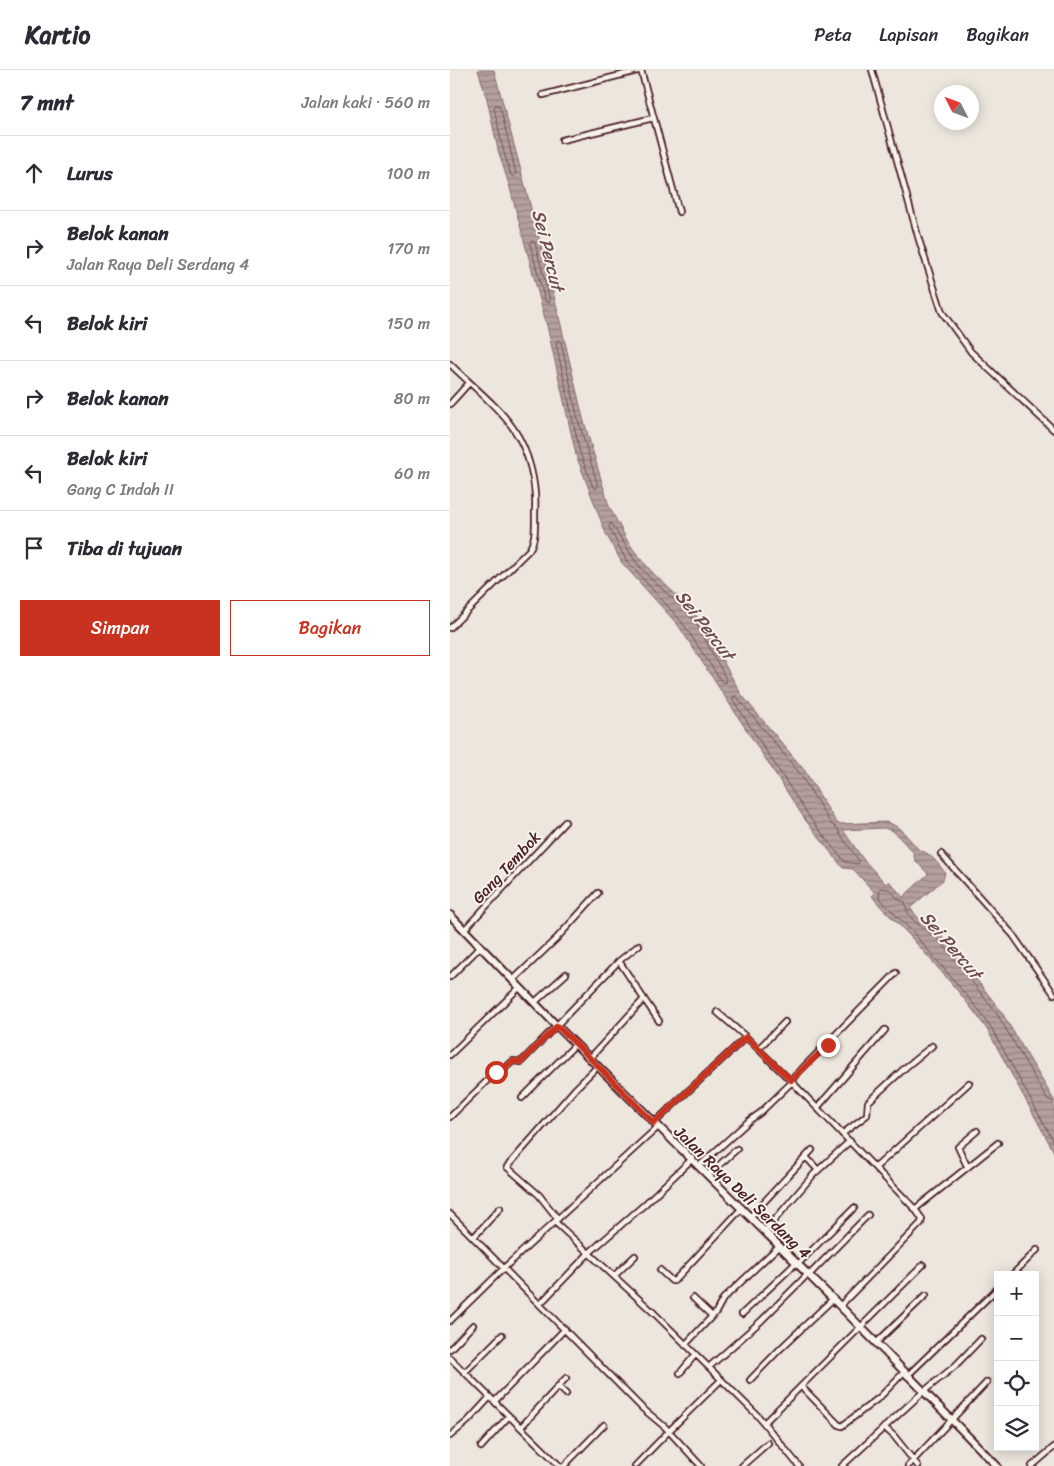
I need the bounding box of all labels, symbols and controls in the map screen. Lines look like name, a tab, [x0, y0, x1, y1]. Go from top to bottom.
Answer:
text: Kartio	[25, 14, 90, 56]
text: Peta	[814, 19, 851, 51]
text: Lapisan	[879, 19, 938, 51]
text: Bagikan	[966, 19, 1029, 51]
text: 7 mnt	[20, 84, 73, 122]
north arrow	[934, 85, 979, 130]
text: Jalan kaki · 560 m	[302, 88, 430, 117]
text: Lurus	[67, 157, 113, 190]
icon: ahead	[20, 159, 48, 187]
text: 100 m	[386, 159, 430, 188]
water label: Sei Percut	[522, 206, 574, 297]
text: Belok kanan	[67, 217, 169, 250]
icon: right	[20, 234, 48, 262]
text: 170 m	[387, 234, 430, 263]
text: Jalan Raya Deli Serdang 4	[67, 250, 249, 279]
text: Belok kiri	[67, 307, 147, 340]
icon: left	[20, 309, 48, 337]
text: 150 m	[387, 309, 430, 338]
text: Belok kanan	[67, 382, 169, 415]
icon: right	[20, 384, 48, 412]
text: 80 m	[394, 384, 430, 413]
text: Belok kiri	[67, 442, 147, 475]
icon: left	[20, 459, 48, 487]
text: 60 m	[394, 459, 430, 488]
text: Gang C Indah II	[67, 475, 174, 504]
text: Tiba di tujuan	[67, 532, 182, 565]
icon: arrive	[20, 534, 48, 562]
water label: Sei Percut	[667, 583, 745, 670]
button: Simpan	[20, 600, 220, 656]
button: Bagikan	[230, 600, 430, 656]
street label: Gang Tembok	[465, 824, 549, 911]
water label: Sei Percut	[912, 903, 992, 989]
route end	[817, 1034, 840, 1057]
route start	[485, 1061, 508, 1084]
street label: Jalan Raya Deli Serdang 4	[666, 1118, 818, 1266]
map controls	[994, 1271, 1039, 1451]
button: +	[994, 1271, 1039, 1316]
button: −	[994, 1316, 1039, 1361]
button: locate	[994, 1361, 1039, 1406]
button: layers	[994, 1406, 1039, 1451]

